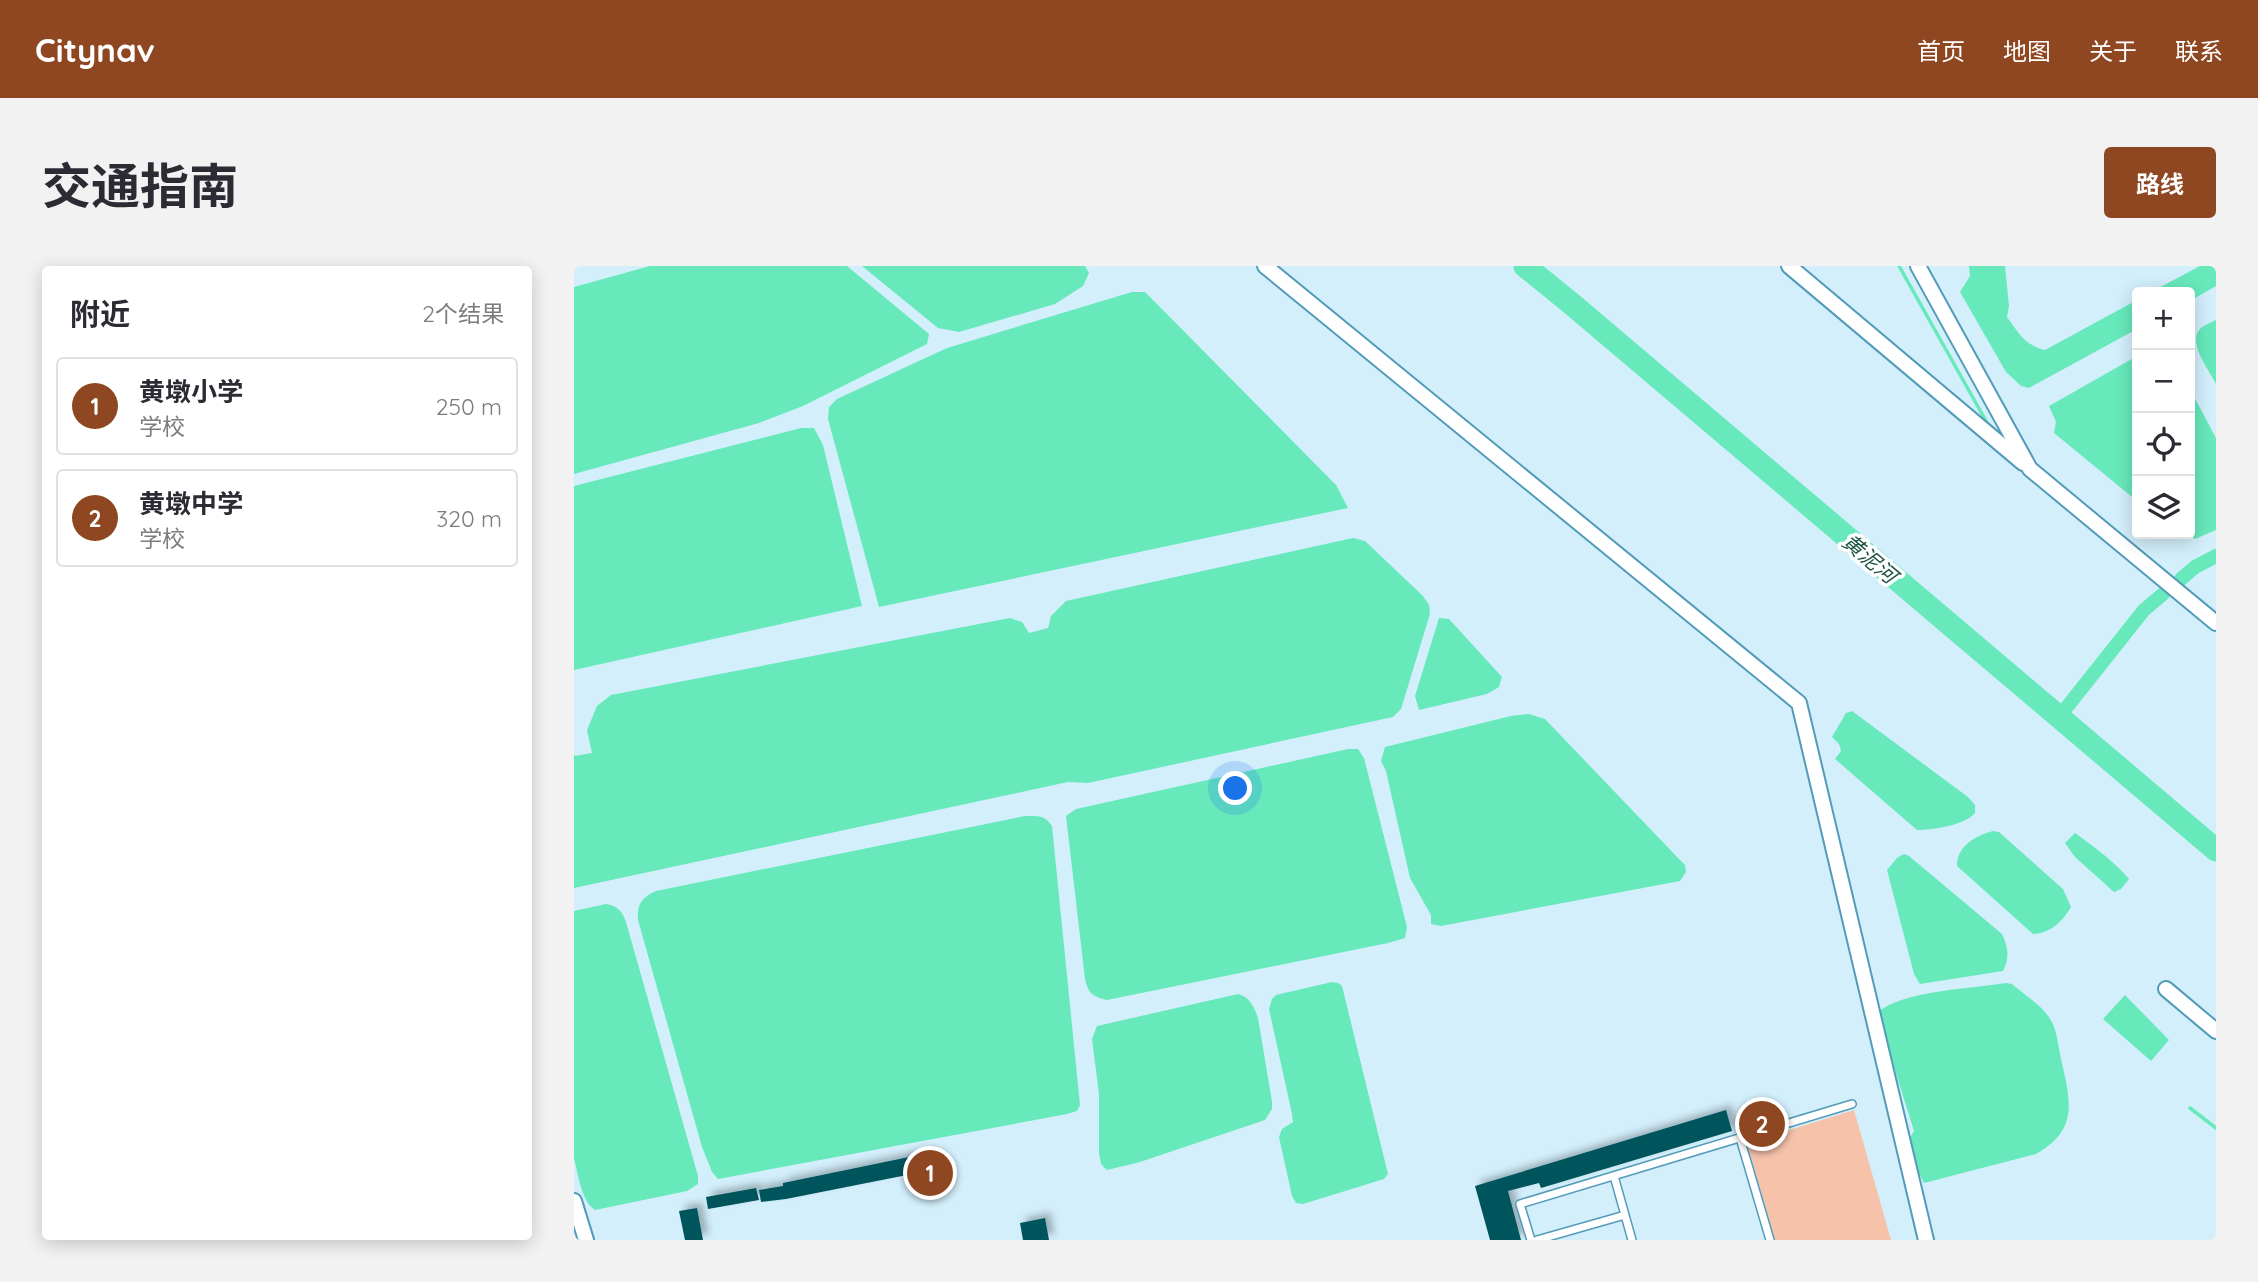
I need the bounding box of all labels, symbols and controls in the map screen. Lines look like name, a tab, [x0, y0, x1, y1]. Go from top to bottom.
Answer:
text: Citynav	[35, 29, 155, 70]
text: 首页	[1917, 36, 1965, 66]
text: 地图	[2003, 36, 2051, 66]
text: 关于	[2089, 36, 2137, 66]
text: 联系	[2175, 36, 2223, 66]
button: 路线	[2104, 147, 2216, 218]
text: 交通指南	[42, 155, 238, 216]
map controls	[2132, 287, 2195, 539]
button: +	[2132, 287, 2195, 350]
text: 附近	[70, 295, 130, 333]
text: 2个结果	[422, 299, 504, 328]
button: −	[2132, 350, 2195, 413]
text: 黄墩小学	[139, 375, 243, 408]
text: 1	[91, 392, 99, 421]
text: 250 m	[436, 392, 502, 421]
text: 学校	[139, 412, 185, 441]
button: locate	[2132, 413, 2195, 476]
button: layers	[2132, 476, 2195, 539]
text: 黄墩中学	[139, 487, 243, 520]
text: 2	[88, 504, 102, 533]
text: 320 m	[436, 504, 502, 533]
text: 学校	[139, 524, 185, 553]
water label: 黄泥河	[1838, 528, 1906, 591]
your location	[1218, 771, 1252, 805]
pin: 2	[1739, 1098, 1785, 1150]
pin: 1	[907, 1147, 953, 1199]

